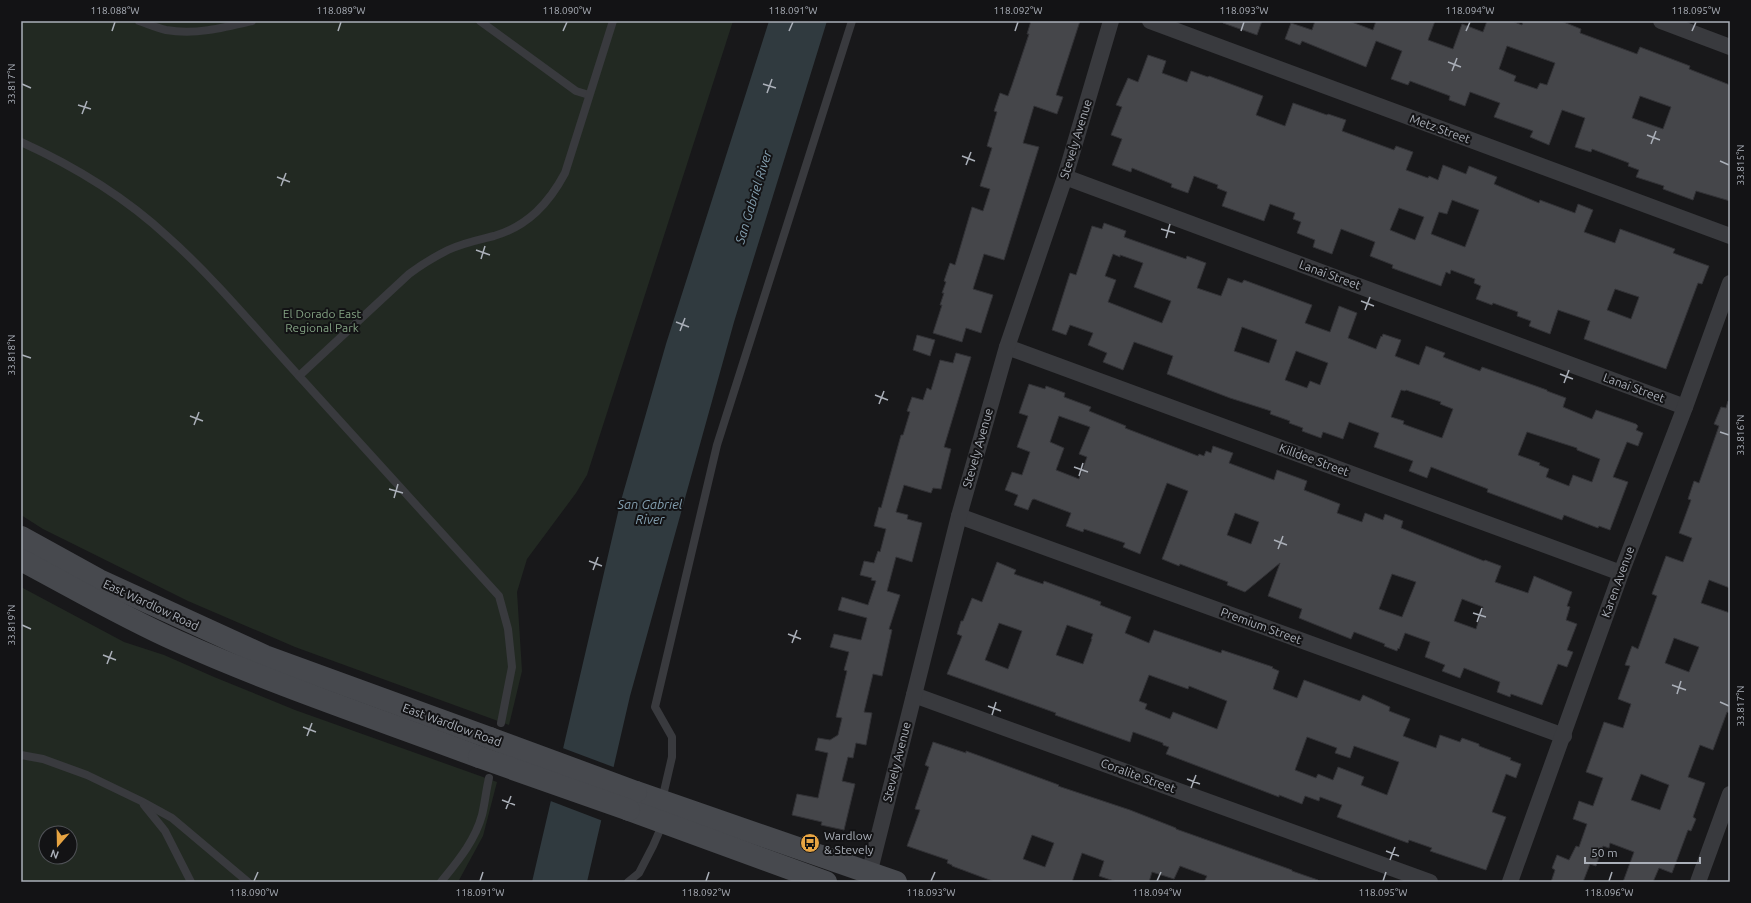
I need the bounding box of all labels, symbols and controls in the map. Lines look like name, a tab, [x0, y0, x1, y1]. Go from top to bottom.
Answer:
text: 118.088°W	[91, 5, 139, 16]
text: 118.089°W	[317, 5, 365, 16]
text: 118.090°W	[543, 5, 591, 16]
text: 118.091°W	[769, 5, 817, 16]
text: 118.092°W	[994, 5, 1042, 16]
text: 118.093°W	[1220, 5, 1268, 16]
text: 118.094°W	[1446, 5, 1494, 16]
text: 118.095°W	[1672, 5, 1720, 16]
text: 33.817°N	[6, 63, 17, 105]
street label: Stevely Avenue	[1057, 98, 1094, 180]
street label: Metz Street	[1408, 112, 1473, 146]
text: 33.815°N	[1735, 144, 1746, 186]
water label: San Gabriel River	[732, 148, 774, 246]
street label: Lanai Street	[1298, 257, 1363, 292]
park label: El Dorado East Regional Park	[283, 307, 361, 334]
text: 33.818°N	[6, 334, 17, 376]
street label: Lanai Street	[1602, 370, 1667, 405]
street label: Stevely Avenue	[960, 407, 995, 489]
text: 33.816°N	[1735, 414, 1746, 456]
street label: Killdee Street	[1278, 441, 1351, 478]
water label: San Gabriel River	[617, 497, 683, 526]
street label: Karen Avenue	[1599, 545, 1636, 619]
street label: East Wardlow Road	[101, 577, 201, 632]
text: 33.819°N	[6, 604, 17, 646]
street label: Premium Street	[1219, 605, 1304, 646]
text: 33.817°N	[1735, 685, 1746, 727]
street label: East Wardlow Road	[401, 701, 503, 748]
street label: Stevely Avenue	[880, 720, 913, 803]
street label: Coralite Street	[1099, 756, 1178, 795]
north arrow	[38, 825, 78, 865]
place label: Wardlow & Stevely	[824, 829, 874, 856]
bus stop icon: Wardlow & Stevely	[799, 832, 821, 854]
scale bar	[1585, 839, 1700, 865]
text: 50 m	[1591, 846, 1618, 859]
text: N	[49, 847, 60, 861]
text: 118.090°W	[230, 887, 278, 898]
text: 118.091°W	[456, 887, 504, 898]
text: 118.092°W	[682, 887, 730, 898]
text: 118.093°W	[907, 887, 955, 898]
text: 118.094°W	[1133, 887, 1181, 898]
text: 118.095°W	[1359, 887, 1407, 898]
text: 118.096°W	[1585, 887, 1633, 898]

